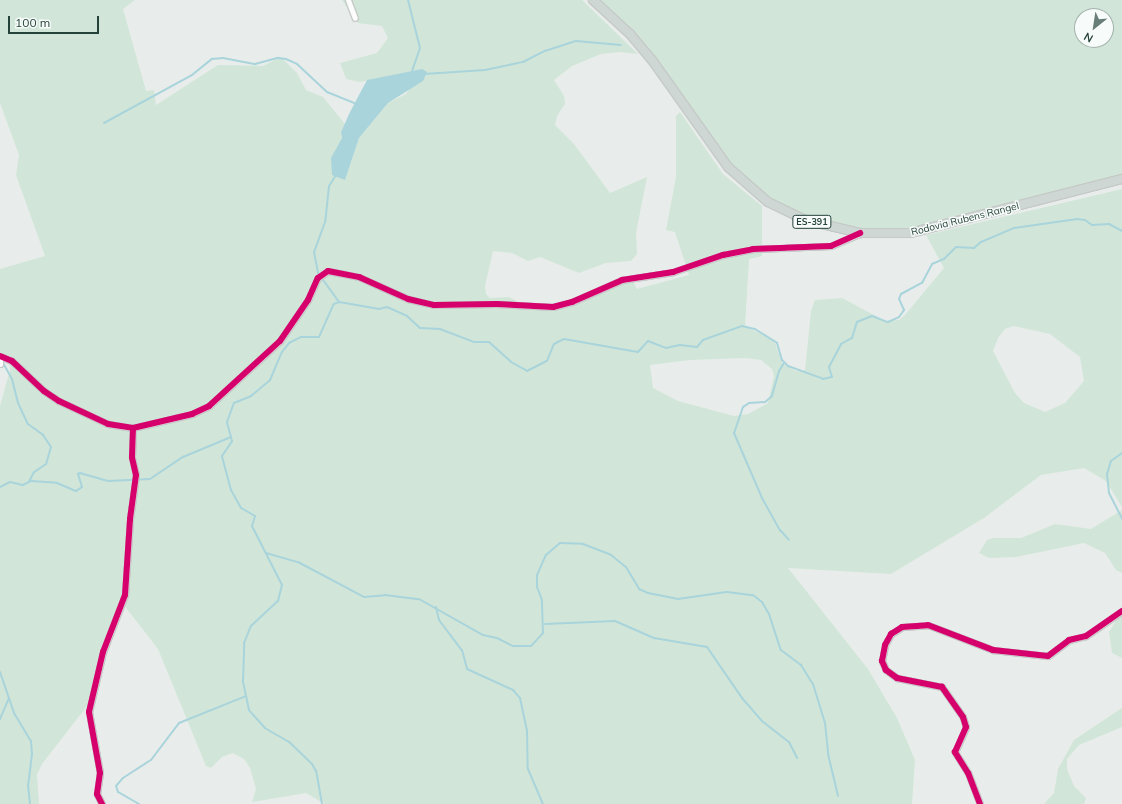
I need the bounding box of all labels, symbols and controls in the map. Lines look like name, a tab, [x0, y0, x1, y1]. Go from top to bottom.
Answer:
scale bar	[10, 8, 101, 34]
north arrow	[1074, 8, 1114, 48]
text: 100 m	[15, 15, 50, 30]
text: N	[1081, 29, 1096, 46]
street label: Rodovia Rubens Rangel	[910, 200, 1020, 238]
road number: ES-391	[792, 215, 832, 229]

